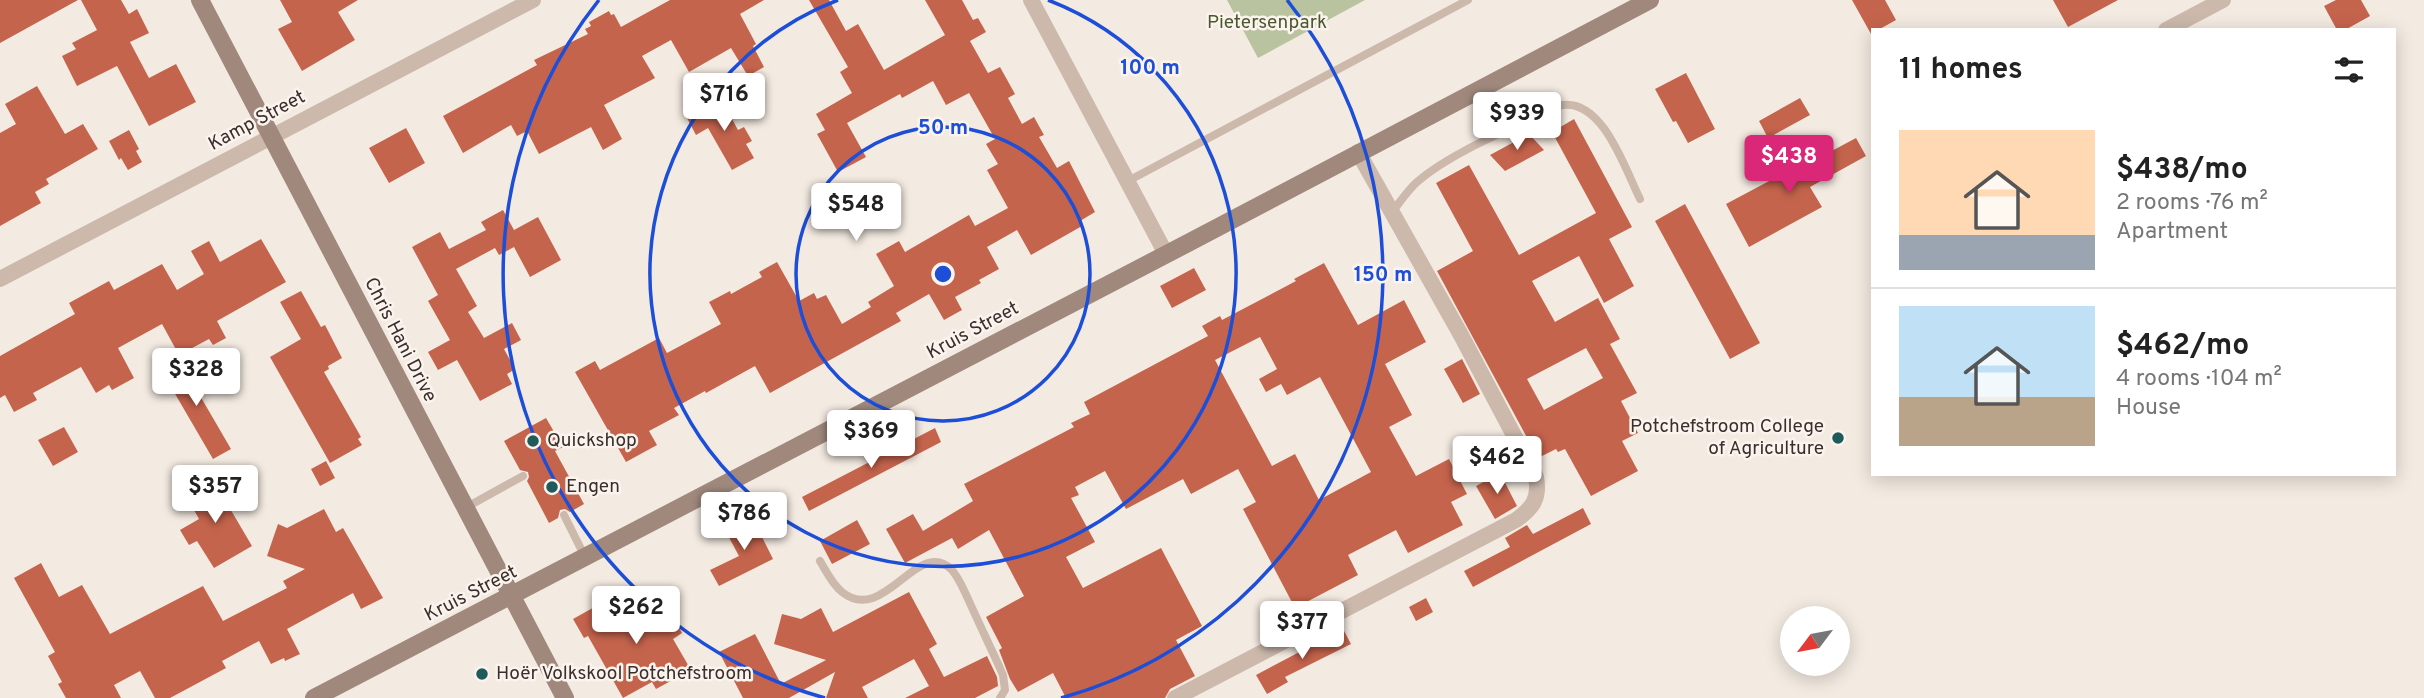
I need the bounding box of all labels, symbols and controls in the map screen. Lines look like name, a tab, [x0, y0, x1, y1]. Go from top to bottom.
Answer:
park label: Pietersenpark	[1207, 11, 1327, 35]
icon: filters	[2330, 51, 2368, 89]
text: 11 homes	[1899, 52, 2023, 89]
text: 100 m	[1120, 55, 1180, 82]
pin: $716	[683, 74, 765, 133]
text: $716	[699, 81, 749, 110]
street label: Kamp Street	[204, 85, 310, 157]
pin: $939	[1476, 92, 1558, 152]
text: $939	[1489, 100, 1545, 129]
text: 50 m	[918, 115, 968, 142]
pin: $438	[1748, 136, 1830, 195]
text: $438	[1761, 143, 1817, 172]
text: $438/mo	[2116, 152, 2248, 189]
icon: home	[1955, 158, 2039, 242]
pin: $548	[815, 184, 897, 243]
text: 2 rooms · 76 m²	[2116, 189, 2268, 218]
text: $548	[827, 191, 885, 220]
text: Apartment	[2116, 218, 2228, 247]
centre of rings	[931, 262, 955, 286]
text: 150 m	[1354, 262, 1412, 289]
street label: Chris Hani Drive	[358, 274, 442, 406]
street label: Kruis Street	[923, 297, 1023, 365]
text: $462/mo	[2116, 328, 2249, 365]
icon: home	[1955, 334, 2039, 418]
pin: $328	[155, 348, 237, 408]
text: $328	[168, 356, 224, 385]
text: 4 rooms · 104 m²	[2116, 365, 2282, 394]
text: House	[2116, 394, 2181, 423]
pin: $369	[830, 410, 912, 470]
place label: Potchefstroom College of Agriculture	[1630, 415, 1824, 461]
text: $369	[843, 418, 899, 447]
place label: Quickshop	[547, 429, 637, 453]
marker: Potchefstroom College of Agriculture	[1830, 430, 1846, 446]
marker: Quickshop	[525, 433, 541, 449]
pin: $462	[1456, 436, 1538, 496]
text: $462	[1469, 444, 1525, 473]
pin: $357	[174, 466, 256, 525]
text: $357	[188, 473, 242, 502]
place label: Engen	[566, 475, 620, 499]
marker: Engen	[544, 479, 560, 495]
pin: $786	[703, 492, 785, 552]
text: $786	[717, 500, 771, 529]
street label: Kruis Street	[421, 560, 521, 628]
pin: $262	[595, 586, 677, 646]
text: $262	[608, 594, 664, 623]
pin: $377	[1261, 602, 1343, 661]
north arrow	[1780, 606, 1850, 676]
map controls	[1780, 606, 1850, 676]
text: $377	[1276, 609, 1328, 638]
place label: Hoër Volkskool Potchefstroom	[496, 662, 752, 686]
marker: Hoër Volkskool Potchefstroom	[474, 666, 490, 682]

